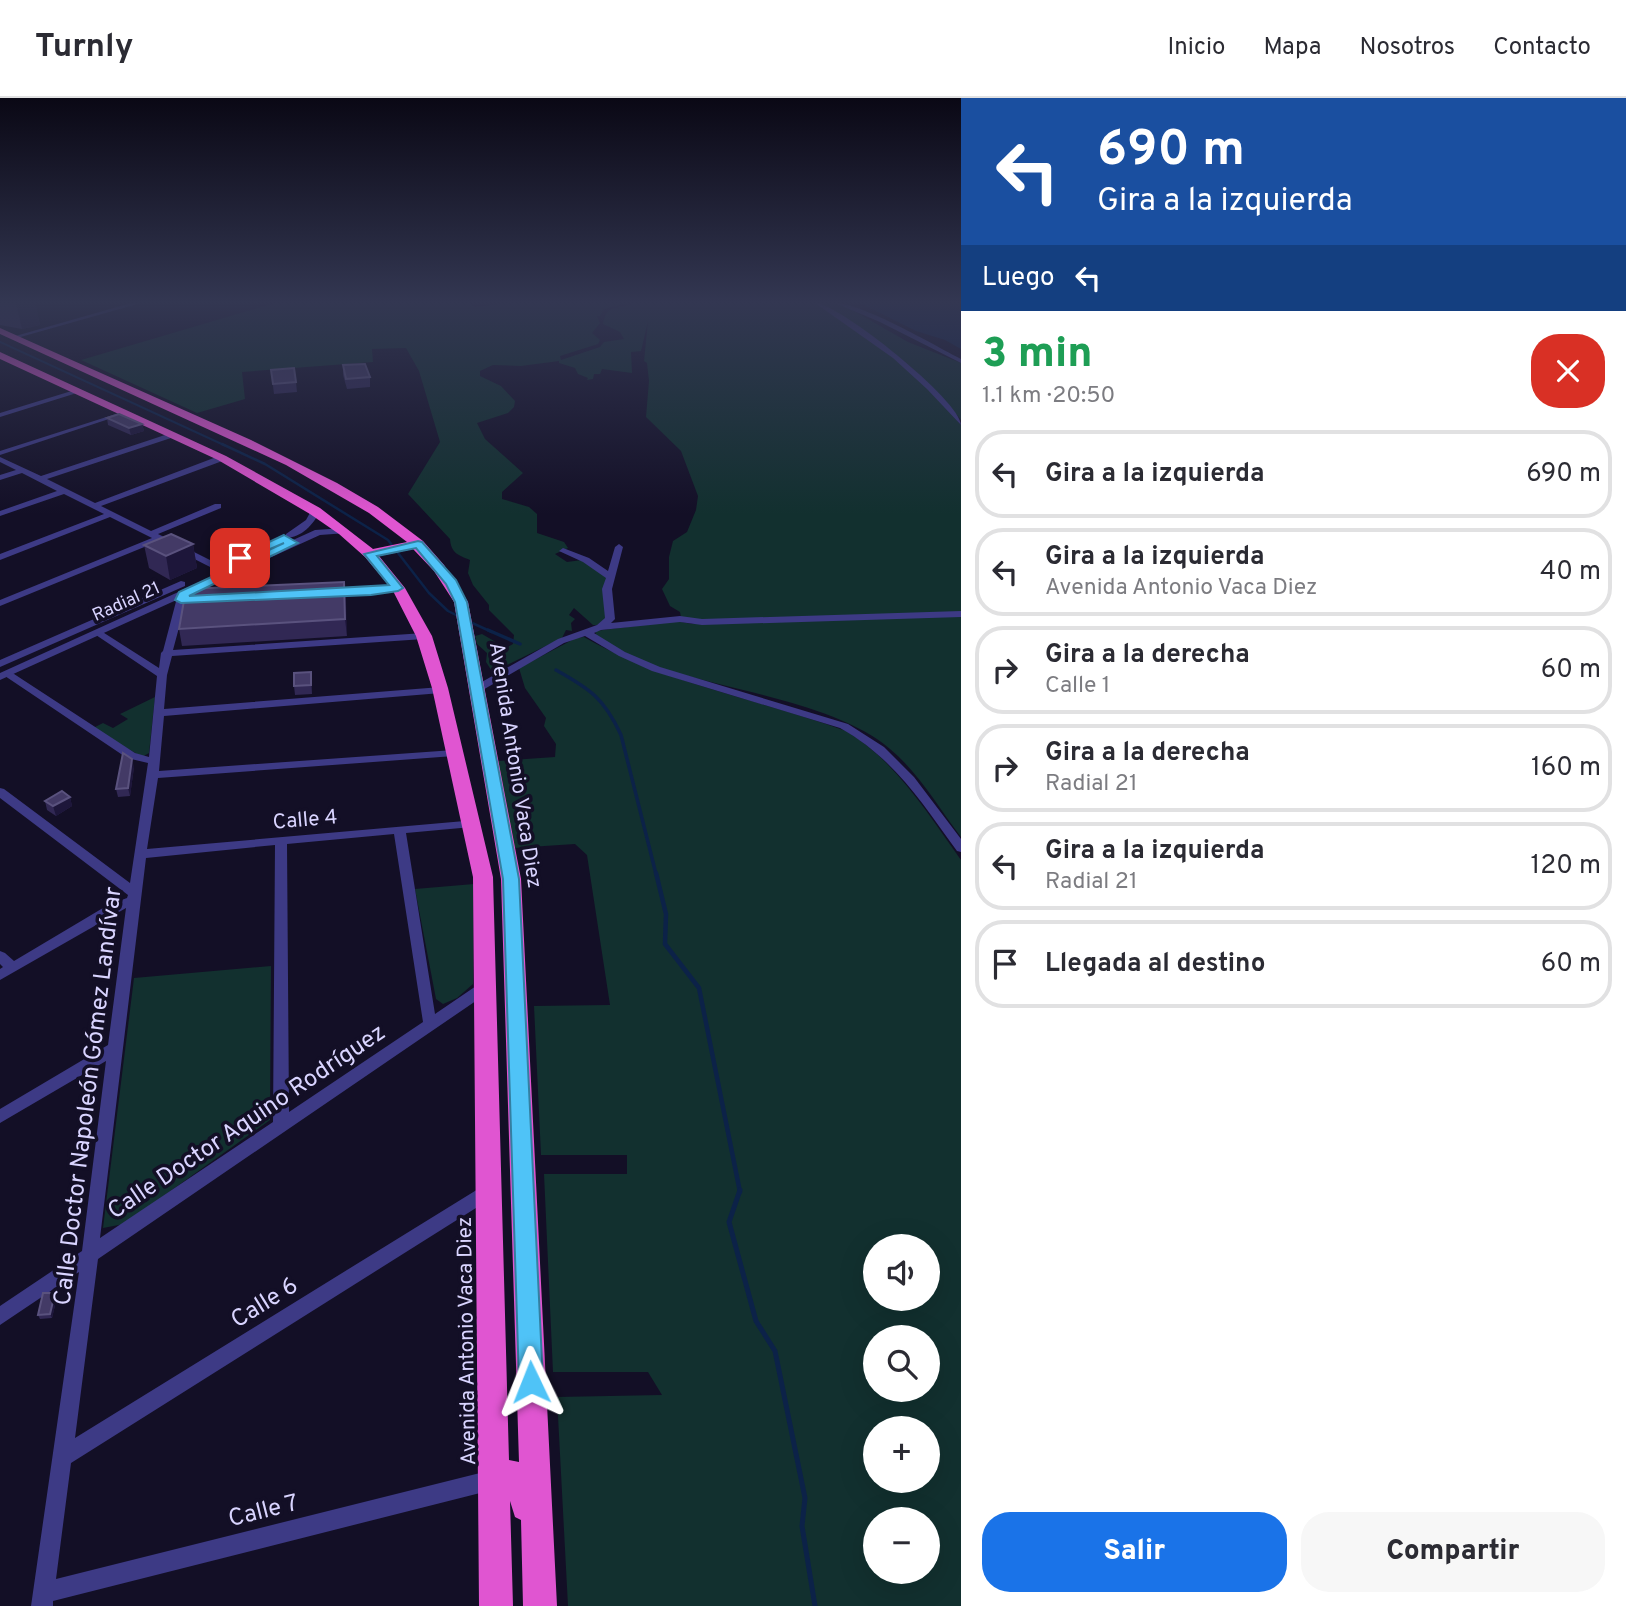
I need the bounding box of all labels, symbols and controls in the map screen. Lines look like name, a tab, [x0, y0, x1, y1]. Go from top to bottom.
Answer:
text: Turnly	[35, 27, 133, 69]
text: Inicio	[1168, 33, 1225, 63]
text: Mapa	[1263, 33, 1322, 63]
text: Nosotros	[1360, 33, 1455, 63]
text: Contacto	[1493, 33, 1591, 63]
text: 690 m	[1097, 121, 1245, 183]
icon: left	[982, 126, 1073, 217]
text: Gira a la izquierda	[1097, 182, 1353, 222]
icon: left	[1069, 259, 1107, 297]
text: Luego	[982, 262, 1055, 295]
text: 3 min	[982, 329, 1093, 382]
button: close	[1531, 334, 1605, 408]
text: 1.1 km · 20:50	[982, 382, 1115, 411]
icon: left	[986, 455, 1024, 493]
text: Gira a la izquierda	[1045, 458, 1264, 491]
text: 690 m	[1526, 458, 1601, 491]
pin	[210, 528, 270, 588]
icon: arrive	[221, 539, 259, 577]
text: Gira a la izquierda	[1045, 541, 1264, 574]
icon: left	[986, 553, 1024, 591]
text: 40 m	[1540, 556, 1601, 589]
text: Avenida Antonio Vaca Diez	[1045, 574, 1317, 603]
street label: Radial 21	[89, 577, 164, 628]
text: Gira a la derecha	[1045, 639, 1250, 672]
street label: Avenida Antonio Vaca Diez	[482, 640, 547, 890]
icon: right	[986, 651, 1024, 689]
text: 60 m	[1541, 654, 1601, 687]
text: Calle 1	[1045, 672, 1110, 701]
text: Gira a la derecha	[1045, 737, 1250, 770]
icon: right	[986, 749, 1024, 787]
text: 160 m	[1531, 752, 1601, 785]
text: Radial 21	[1045, 770, 1137, 799]
street label: Calle 4	[272, 804, 339, 837]
text: Gira a la izquierda	[1045, 835, 1264, 868]
icon: left	[986, 847, 1024, 885]
text: 120 m	[1531, 850, 1601, 883]
text: Radial 21	[1045, 868, 1137, 897]
street label: Calle Doctor Napoleón Gómez Landívar	[48, 885, 130, 1307]
icon: arrive	[986, 945, 1024, 983]
text: Llegada al destino	[1045, 948, 1265, 981]
text: 60 m	[1541, 948, 1601, 981]
street label: Calle Doctor Aquino Rodríguez	[102, 1018, 392, 1227]
street label: Avenida Antonio Vaca Diez	[452, 1216, 483, 1466]
map controls	[863, 1234, 940, 1584]
button: sound	[863, 1234, 940, 1311]
street label: Calle 6	[226, 1271, 304, 1336]
button: search	[863, 1325, 940, 1402]
position arrow	[494, 1345, 568, 1419]
button: +	[863, 1416, 940, 1493]
street label: Calle 7	[225, 1489, 301, 1535]
button: −	[863, 1507, 940, 1584]
button: Salir	[982, 1512, 1287, 1592]
button: Compartir	[1301, 1512, 1605, 1592]

